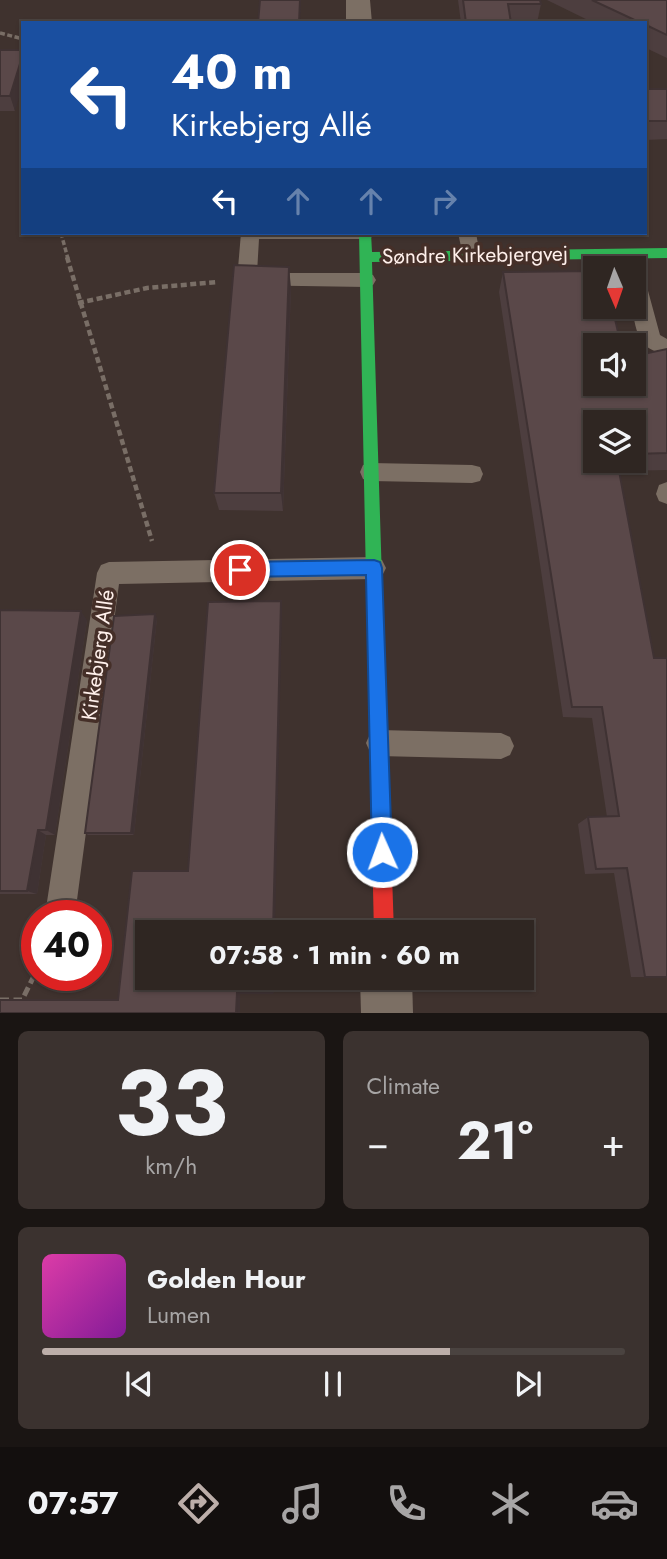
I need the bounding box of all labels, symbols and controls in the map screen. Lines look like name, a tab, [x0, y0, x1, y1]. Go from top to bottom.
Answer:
text: 40 m	[171, 37, 293, 107]
icon: left	[56, 49, 147, 140]
text: Kirkebjerg Allé	[171, 102, 372, 148]
icon: left	[206, 182, 244, 220]
icon: ahead	[279, 182, 317, 220]
icon: ahead	[352, 182, 390, 220]
icon: right	[425, 182, 463, 220]
street label: Søndre Kirkebjergvej	[382, 238, 568, 272]
north arrow	[583, 256, 646, 318]
map controls	[583, 256, 646, 473]
button: sound	[583, 333, 646, 396]
button: layers	[583, 410, 646, 473]
pin	[210, 540, 270, 600]
icon: arrive	[221, 551, 259, 589]
street label: Kirkebjerg Allé	[74, 587, 122, 722]
position arrow	[345, 815, 419, 889]
speed limit sign: 40	[21, 900, 112, 991]
text: 07:58 · 1 min · 60 m	[209, 936, 460, 974]
text: 33	[115, 1038, 228, 1169]
text: Climate	[367, 1069, 440, 1103]
text: 21°	[457, 1103, 533, 1179]
text: −	[367, 1115, 389, 1170]
text: +	[602, 1115, 625, 1170]
text: km/h	[145, 1149, 197, 1183]
text: Golden Hour	[147, 1260, 306, 1298]
text: Lumen	[147, 1298, 211, 1332]
icon: previous	[120, 1365, 158, 1403]
icon: pause	[314, 1365, 352, 1403]
icon: next	[509, 1365, 547, 1403]
icon: directions	[174, 1479, 223, 1528]
icon: music	[278, 1479, 327, 1528]
icon: phone	[382, 1479, 431, 1528]
icon: climate	[486, 1479, 535, 1528]
icon: car	[590, 1479, 639, 1528]
text: 07:57	[28, 1480, 118, 1526]

